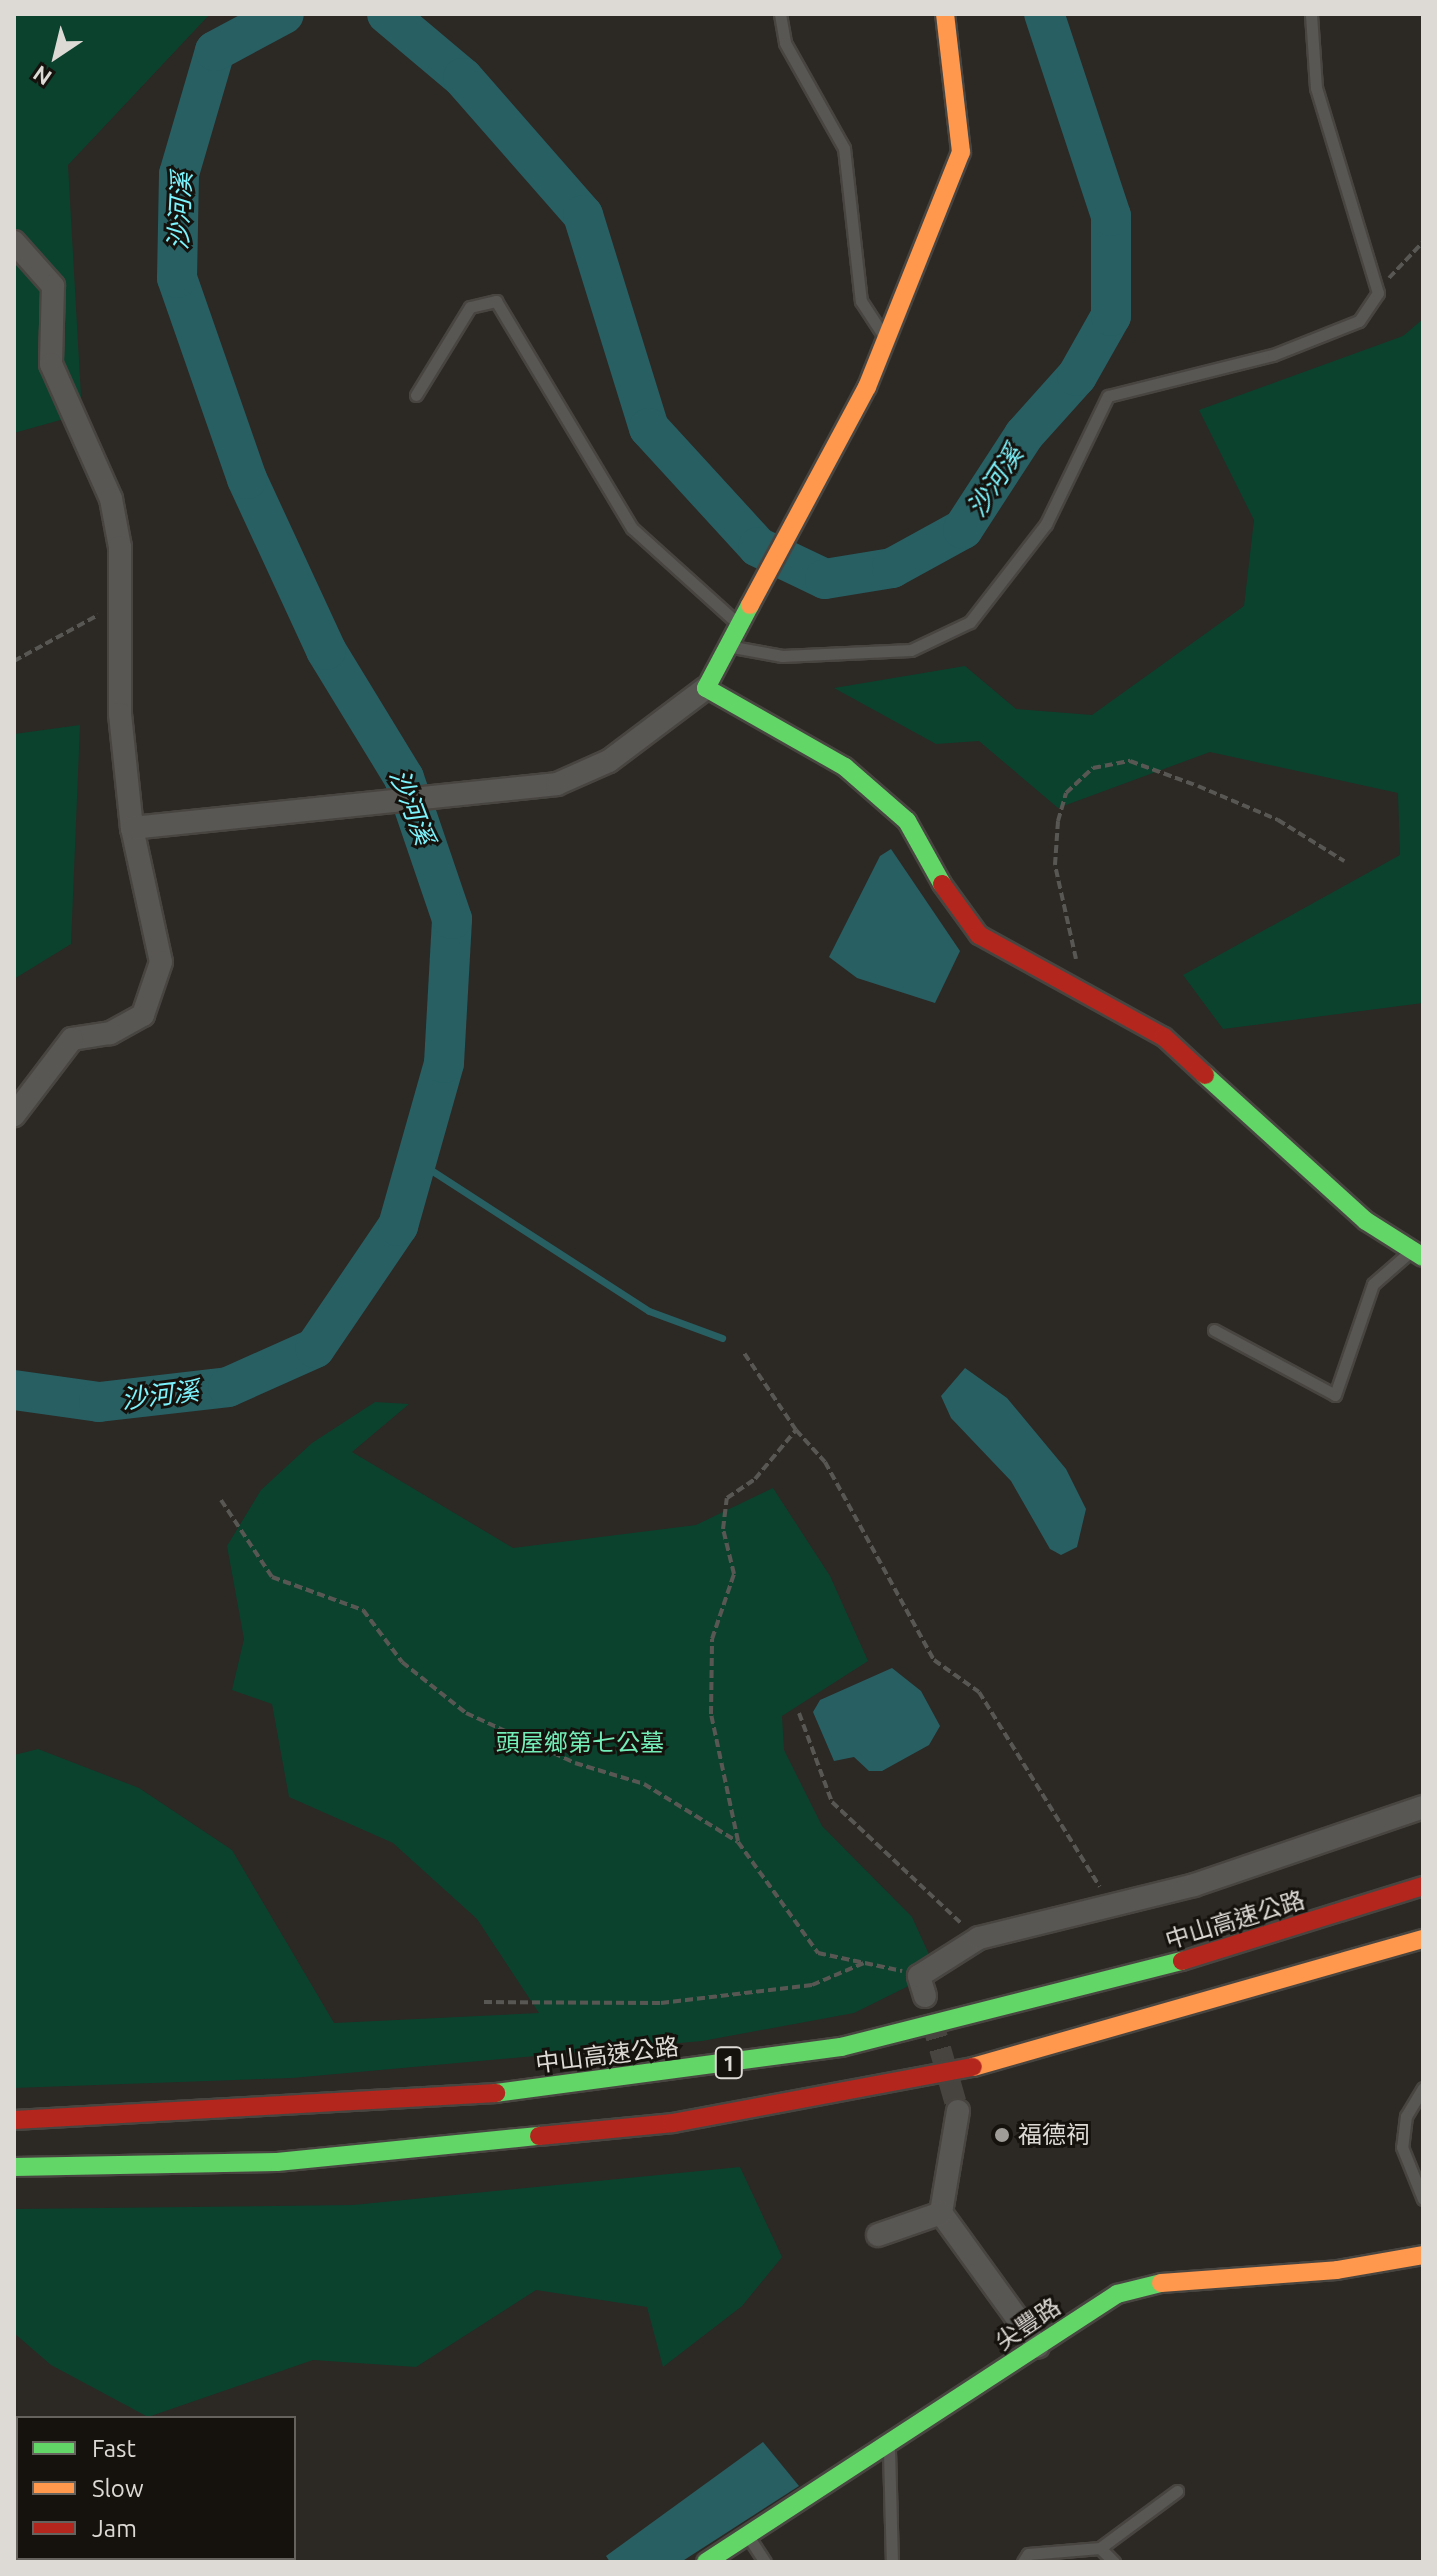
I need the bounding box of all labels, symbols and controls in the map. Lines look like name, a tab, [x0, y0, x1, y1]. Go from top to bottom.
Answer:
north arrow	[16, 16, 96, 96]
text: N	[28, 61, 56, 91]
water label: 沙河溪	[162, 171, 198, 251]
water label: 沙河溪	[961, 440, 1029, 522]
water label: 沙河溪	[383, 765, 441, 849]
water label: 沙河溪	[119, 1375, 201, 1415]
park label: 頭屋鄉第七公墓	[496, 1729, 664, 1757]
street label: 中山高速公路	[1162, 1885, 1308, 1955]
street label: 中山高速公路	[534, 2032, 680, 2078]
road number: 1	[713, 2045, 745, 2081]
place label: 福德祠	[1018, 2121, 1090, 2149]
marker: 福德祠	[993, 2126, 1011, 2144]
street label: 尖豐路	[990, 2292, 1066, 2356]
legend	[16, 2416, 296, 2560]
text: Fast	[92, 2435, 136, 2462]
text: Slow	[92, 2475, 144, 2502]
text: Jam	[92, 2515, 137, 2542]

